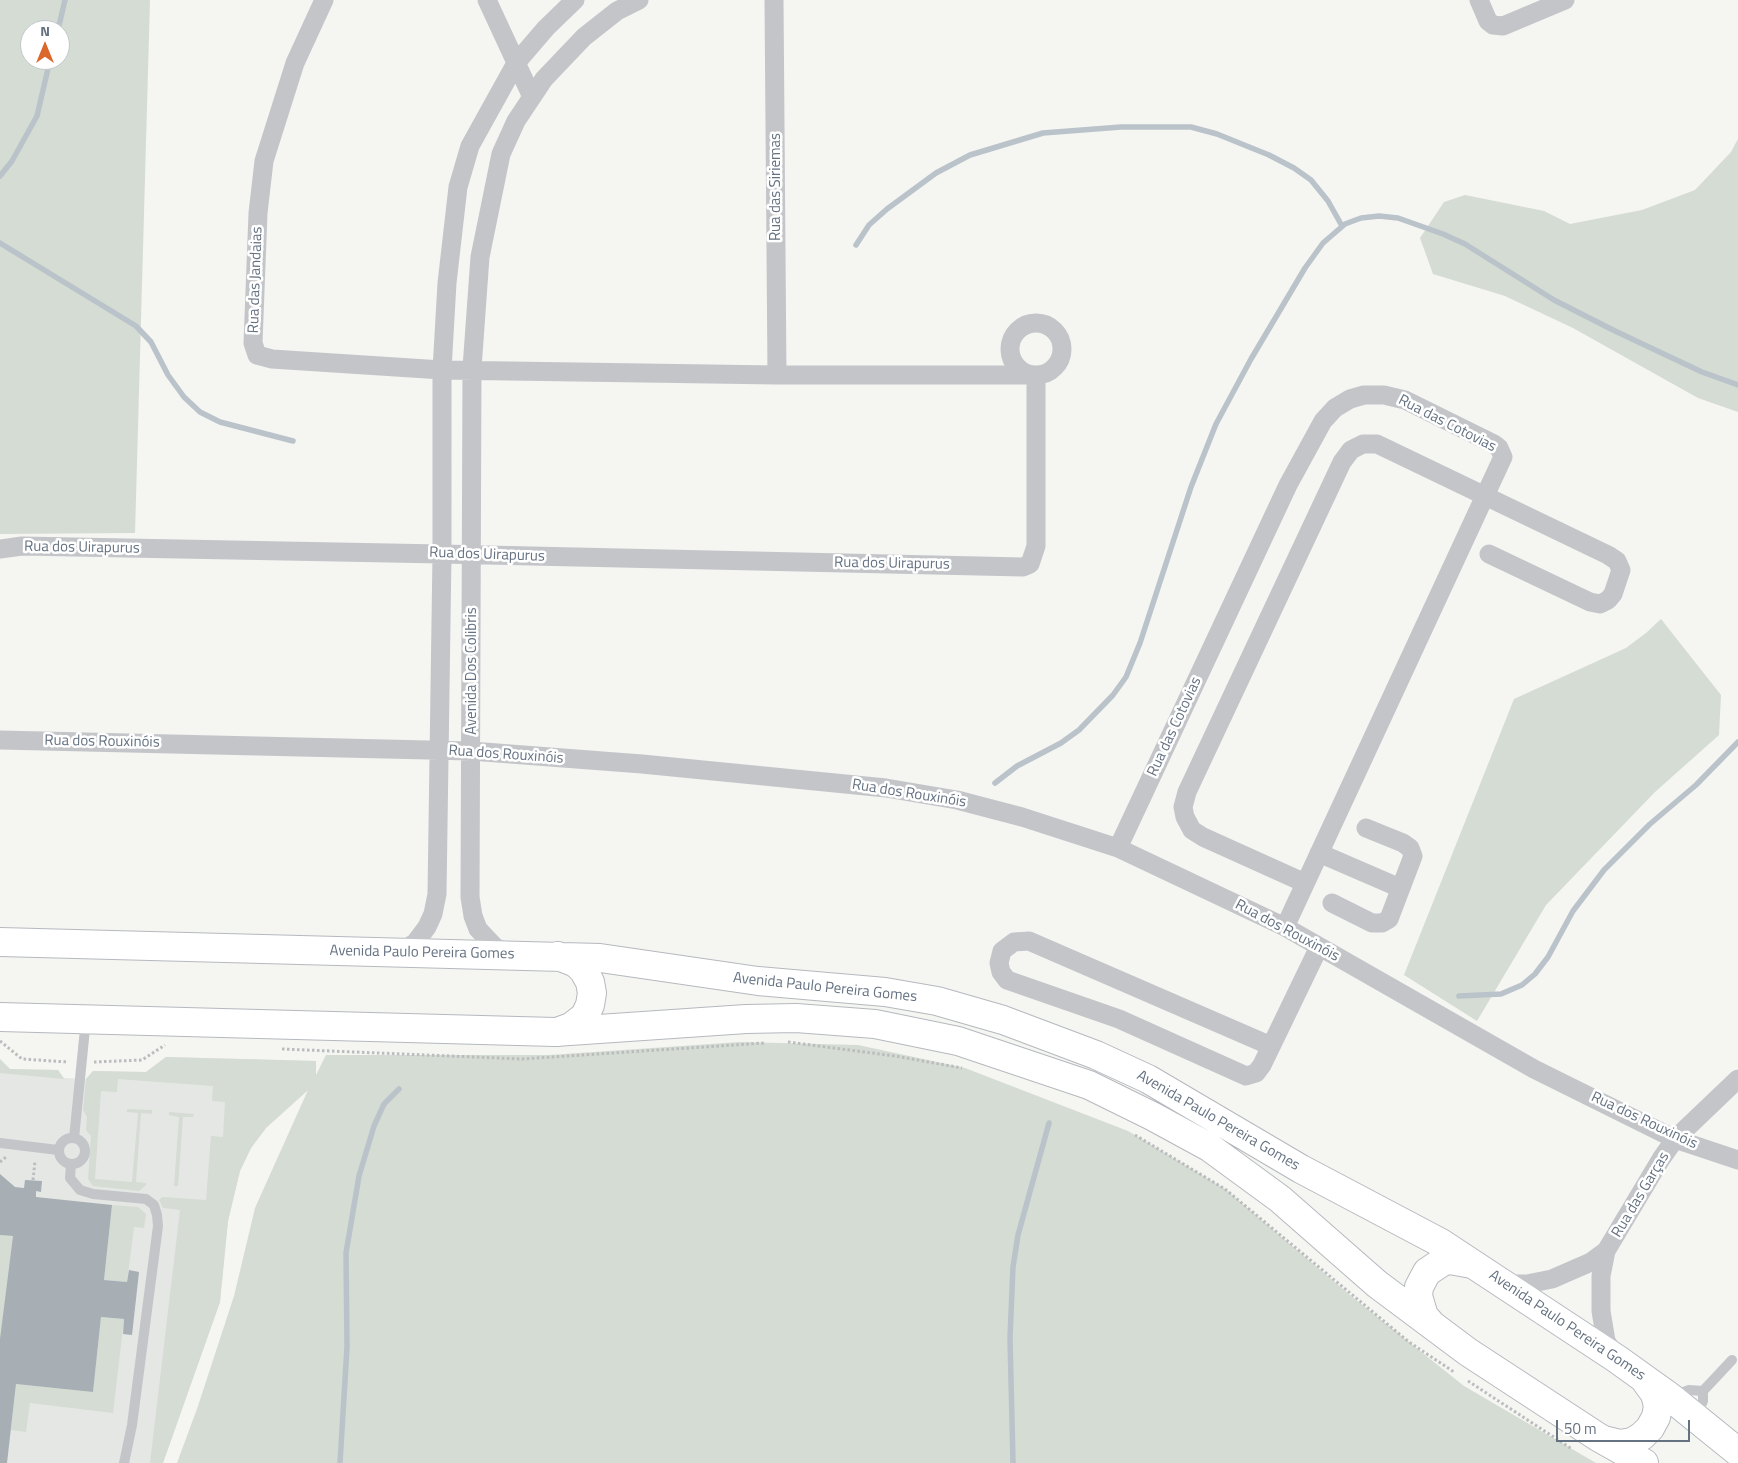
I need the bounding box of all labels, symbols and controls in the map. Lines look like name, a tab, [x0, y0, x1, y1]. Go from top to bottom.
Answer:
north arrow	[20, 20, 70, 70]
text: N	[40, 20, 50, 41]
street label: Rua das Siriemas	[767, 133, 785, 241]
street label: Rua das Jandaias	[245, 226, 267, 334]
street label: Rua das Cotovias	[1395, 392, 1499, 456]
street label: Rua dos Uirapurus	[24, 538, 140, 558]
street label: Rua dos Uirapurus	[429, 544, 545, 566]
street label: Rua dos Uirapurus	[834, 554, 950, 574]
street label: Avenida Dos Colibris	[463, 607, 481, 735]
street label: Rua das Cotovias	[1144, 674, 1206, 780]
street label: Rua dos Rouxinóis	[44, 732, 160, 752]
street label: Rua dos Rouxinóis	[448, 742, 564, 768]
street label: Rua dos Rouxinóis	[851, 776, 967, 812]
street label: Rua dos Rouxinóis	[1232, 896, 1342, 966]
street label: Avenida Paulo Pereira Gomes	[329, 942, 515, 964]
street label: Avenida Paulo Pereira Gomes	[732, 969, 918, 1007]
street label: Avenida Paulo Pereira Gomes	[1133, 1067, 1303, 1175]
street label: Rua dos Rouxinóis	[1588, 1088, 1700, 1154]
street label: Rua das Garças	[1608, 1149, 1674, 1241]
street label: Avenida Paulo Pereira Gomes	[1485, 1267, 1649, 1385]
scale bar	[1558, 1410, 1692, 1442]
text: 50 m	[1564, 1417, 1597, 1440]

